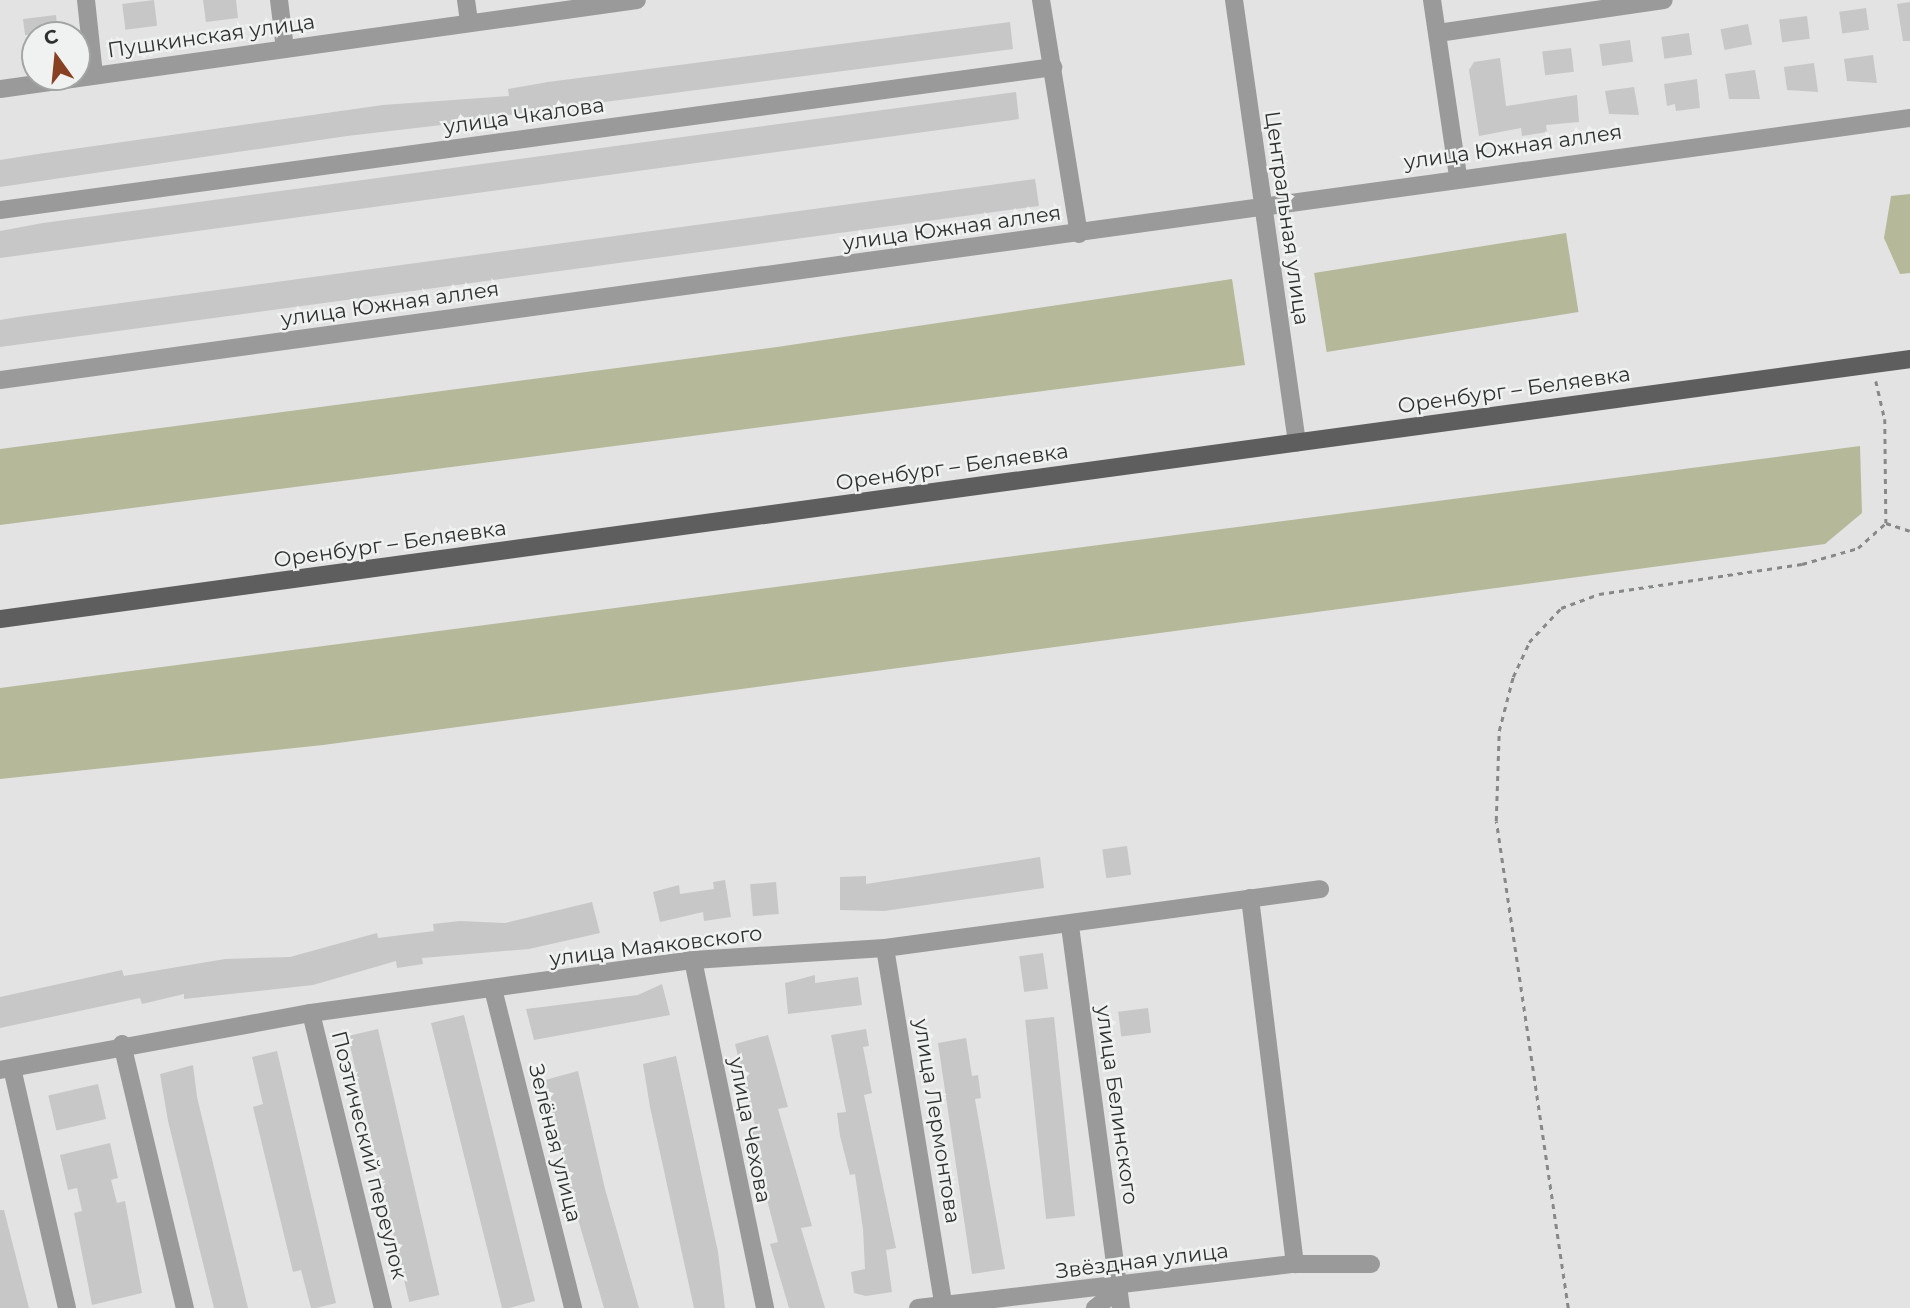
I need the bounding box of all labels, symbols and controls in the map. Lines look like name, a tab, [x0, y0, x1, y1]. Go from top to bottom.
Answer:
street label: Пушкинская улица	[106, 9, 316, 63]
north arrow	[21, 21, 91, 91]
text: С	[41, 24, 61, 50]
street label: улица Чкалова	[442, 92, 606, 140]
street label: Центральная улица	[1259, 109, 1315, 327]
street label: улица Южная аллея	[1402, 119, 1624, 175]
street label: улица Южная аллея	[841, 200, 1063, 256]
street label: улица Южная аллея	[279, 276, 501, 332]
street label: Оренбург – Беляевка	[1396, 361, 1632, 419]
street label: Оренбург – Беляевка	[834, 438, 1070, 496]
street label: Оренбург – Беляевка	[272, 515, 508, 573]
street label: улица Маяковского	[548, 920, 764, 972]
street label: улица Белинского	[1091, 1004, 1143, 1206]
street label: улица Лермонтова	[908, 1017, 966, 1225]
street label: Поэтический переулок	[326, 1028, 412, 1282]
street label: улица Чехова	[724, 1055, 776, 1205]
street label: Зелёная улица	[523, 1061, 587, 1225]
street label: Звёздная улица	[1054, 1238, 1230, 1284]

